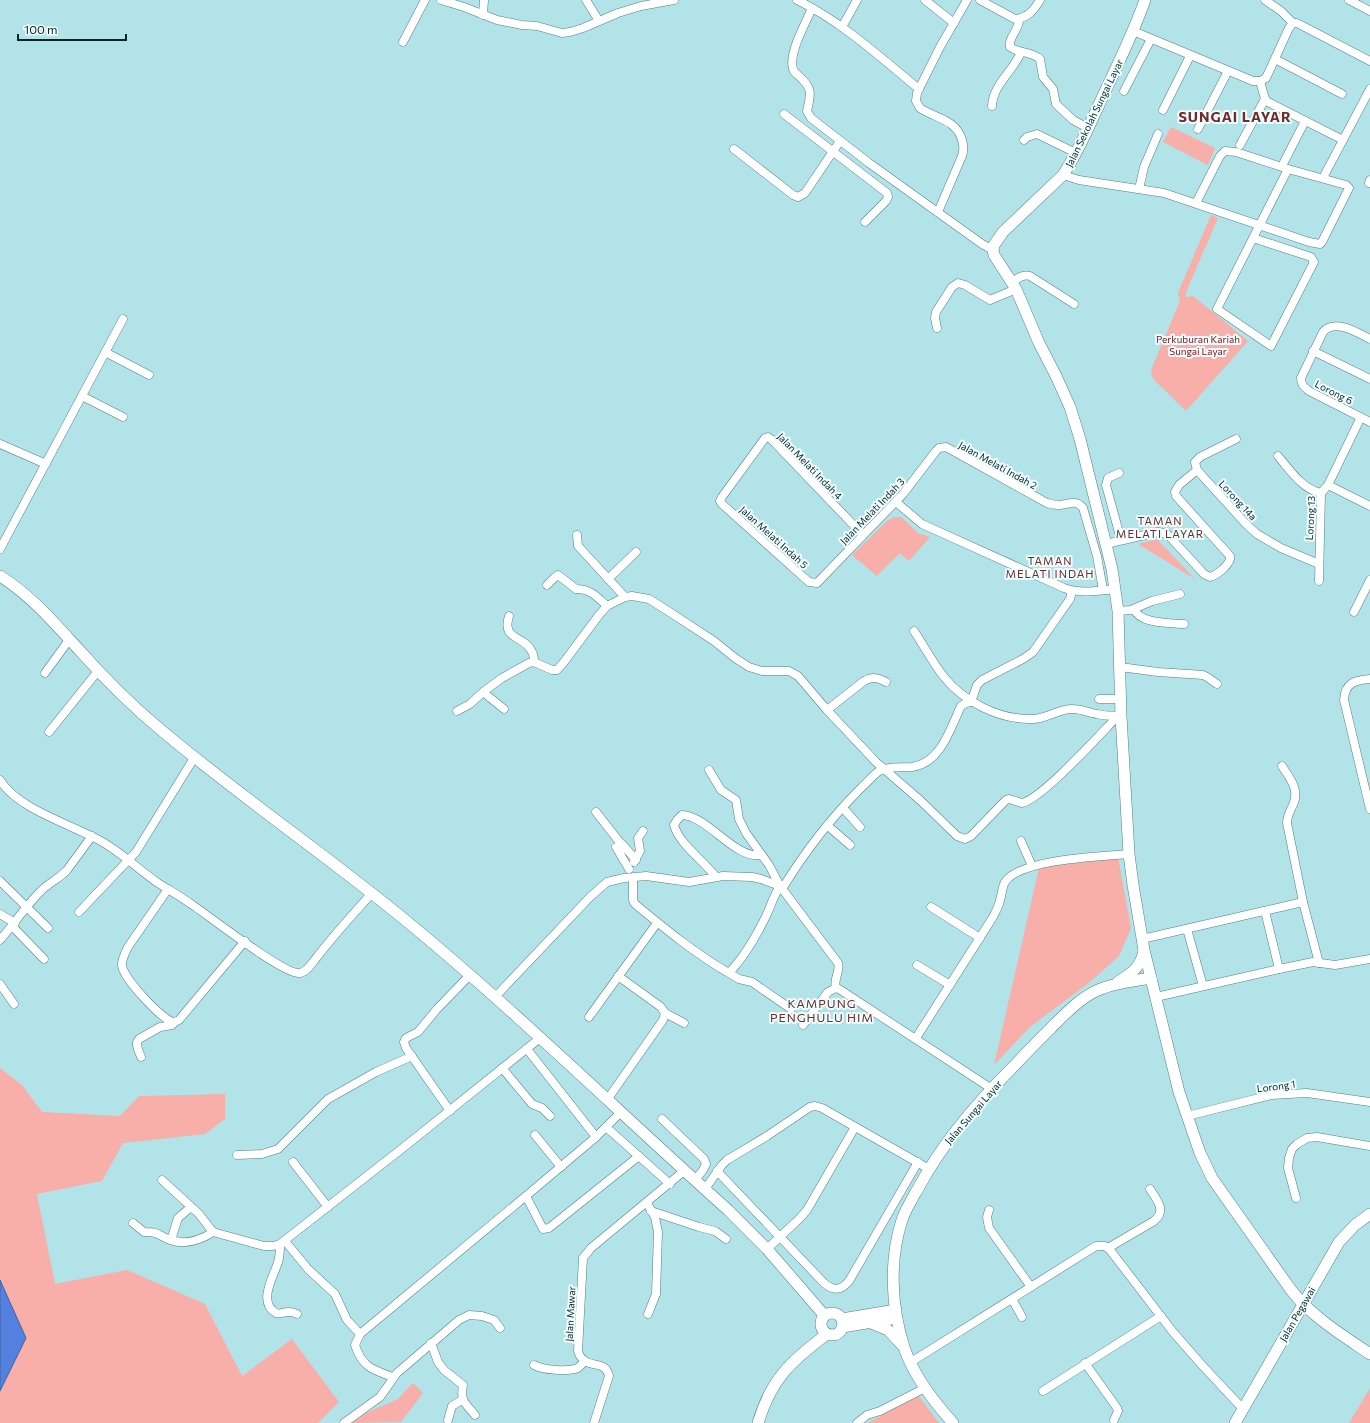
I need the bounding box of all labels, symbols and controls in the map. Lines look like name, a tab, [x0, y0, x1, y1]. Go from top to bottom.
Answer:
scale bar	[18, 16, 126, 42]
text: 100 m	[24, 22, 58, 36]
street label: Jalan Sekolah Sungai Layar	[1063, 57, 1125, 169]
district label: SUNGAI LAYAR	[1178, 108, 1292, 125]
park label: Perkuburan Kariah Sungai Layar	[1156, 333, 1240, 357]
street label: Lorong 6	[1313, 377, 1355, 407]
street label: Jalan Melati Indah 4	[775, 430, 845, 502]
street label: Jalan Melati Indah 2	[957, 439, 1040, 492]
street label: Jalan Melati Indah 3	[837, 475, 907, 547]
street label: Lorong 14a	[1217, 478, 1259, 522]
street label: Lorong 13	[1303, 495, 1317, 541]
street label: Jalan Melati Indah 5	[737, 503, 811, 571]
district label: TAMAN MELATI LAYAR	[1116, 514, 1204, 540]
district label: TAMAN MELATI INDAH	[1005, 554, 1095, 580]
district label: KAMPUNG PENGHULU HIM	[770, 996, 874, 1024]
street label: Jalan Sungai Layar	[942, 1078, 1004, 1146]
street label: Lorong 1	[1256, 1078, 1296, 1094]
street label: Jalan Pegawai	[1277, 1285, 1317, 1343]
street label: Jalan Mawar	[563, 1286, 577, 1342]

